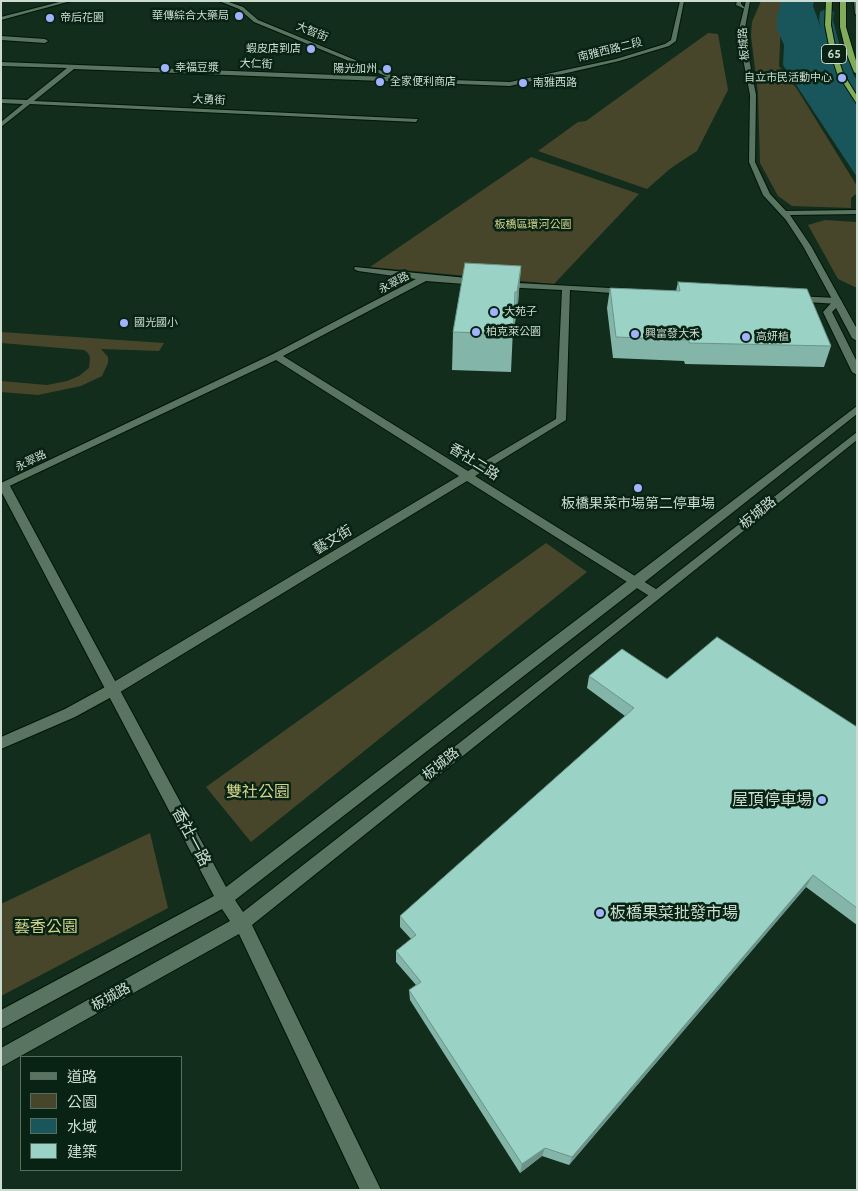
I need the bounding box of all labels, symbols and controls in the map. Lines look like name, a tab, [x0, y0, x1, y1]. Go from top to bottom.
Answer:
place label: 華傳綜合大藥局	[152, 9, 229, 23]
marker: 華傳綜合大藥局	[233, 10, 245, 22]
place label: 帝后花園	[60, 11, 104, 25]
marker: 帝后花園	[44, 12, 56, 24]
street label: 大智街	[294, 20, 330, 44]
street label: 板城路	[736, 27, 752, 61]
street label: 南雅西路二段	[576, 36, 644, 64]
place label: 蝦皮店到店	[246, 42, 301, 56]
marker: 蝦皮店到店	[305, 43, 317, 55]
road number: 65	[822, 44, 846, 64]
street label: 大仁街	[239, 57, 273, 71]
place label: 幸福豆漿	[175, 61, 219, 75]
marker: 幸福豆漿	[159, 62, 171, 74]
place label: 陽光加州	[333, 62, 377, 76]
marker: 陽光加州	[381, 63, 393, 75]
place label: 自立市民活動中心	[744, 71, 832, 85]
marker: 自立市民活動中心	[836, 72, 848, 84]
place label: 全家便利商店	[390, 75, 456, 89]
marker: 全家便利商店	[374, 76, 386, 88]
place label: 南雅西路	[533, 76, 577, 90]
marker: 南雅西路	[517, 77, 529, 89]
street label: 大勇街	[192, 93, 226, 107]
park label: 板橋區環河公園	[495, 218, 571, 232]
street label: 永翠路	[376, 269, 412, 297]
place label: 大苑子	[504, 305, 537, 319]
marker: 大苑子	[488, 306, 500, 318]
place label: 國光國小	[134, 316, 178, 330]
marker: 國光國小	[118, 317, 130, 329]
place label: 柏克萊公園	[486, 325, 541, 339]
marker: 柏克萊公園	[470, 326, 482, 338]
place label: 興富發大禾	[645, 327, 700, 341]
marker: 興富發大禾	[629, 328, 641, 340]
place label: 高妍植	[756, 330, 789, 344]
marker: 高妍植	[740, 331, 752, 343]
street label: 香社二路	[446, 440, 502, 484]
street label: 永翠路	[13, 448, 49, 474]
marker: 板橋果菜市場第二停車場	[632, 482, 644, 494]
street label: 板城路	[736, 493, 780, 533]
place label: 板橋果菜市場第二停車場	[561, 496, 715, 512]
street label: 藝文街	[311, 522, 355, 558]
street label: 板城路	[419, 744, 463, 784]
park label: 雙社公園	[226, 782, 290, 802]
place label: 屋頂停車場	[732, 790, 812, 810]
marker: 屋頂停車場	[816, 794, 828, 806]
street label: 香社一路	[168, 804, 214, 870]
place label: 板橋果菜批發市場	[610, 903, 738, 923]
marker: 板橋果菜批發市場	[594, 907, 606, 919]
park label: 藝香公園	[14, 917, 78, 937]
street label: 板城路	[89, 979, 133, 1015]
legend	[20, 1056, 182, 1171]
text: 道路	[67, 1068, 97, 1086]
text: 公園	[67, 1093, 97, 1111]
text: 水域	[67, 1118, 97, 1136]
text: 建築	[67, 1143, 97, 1161]

